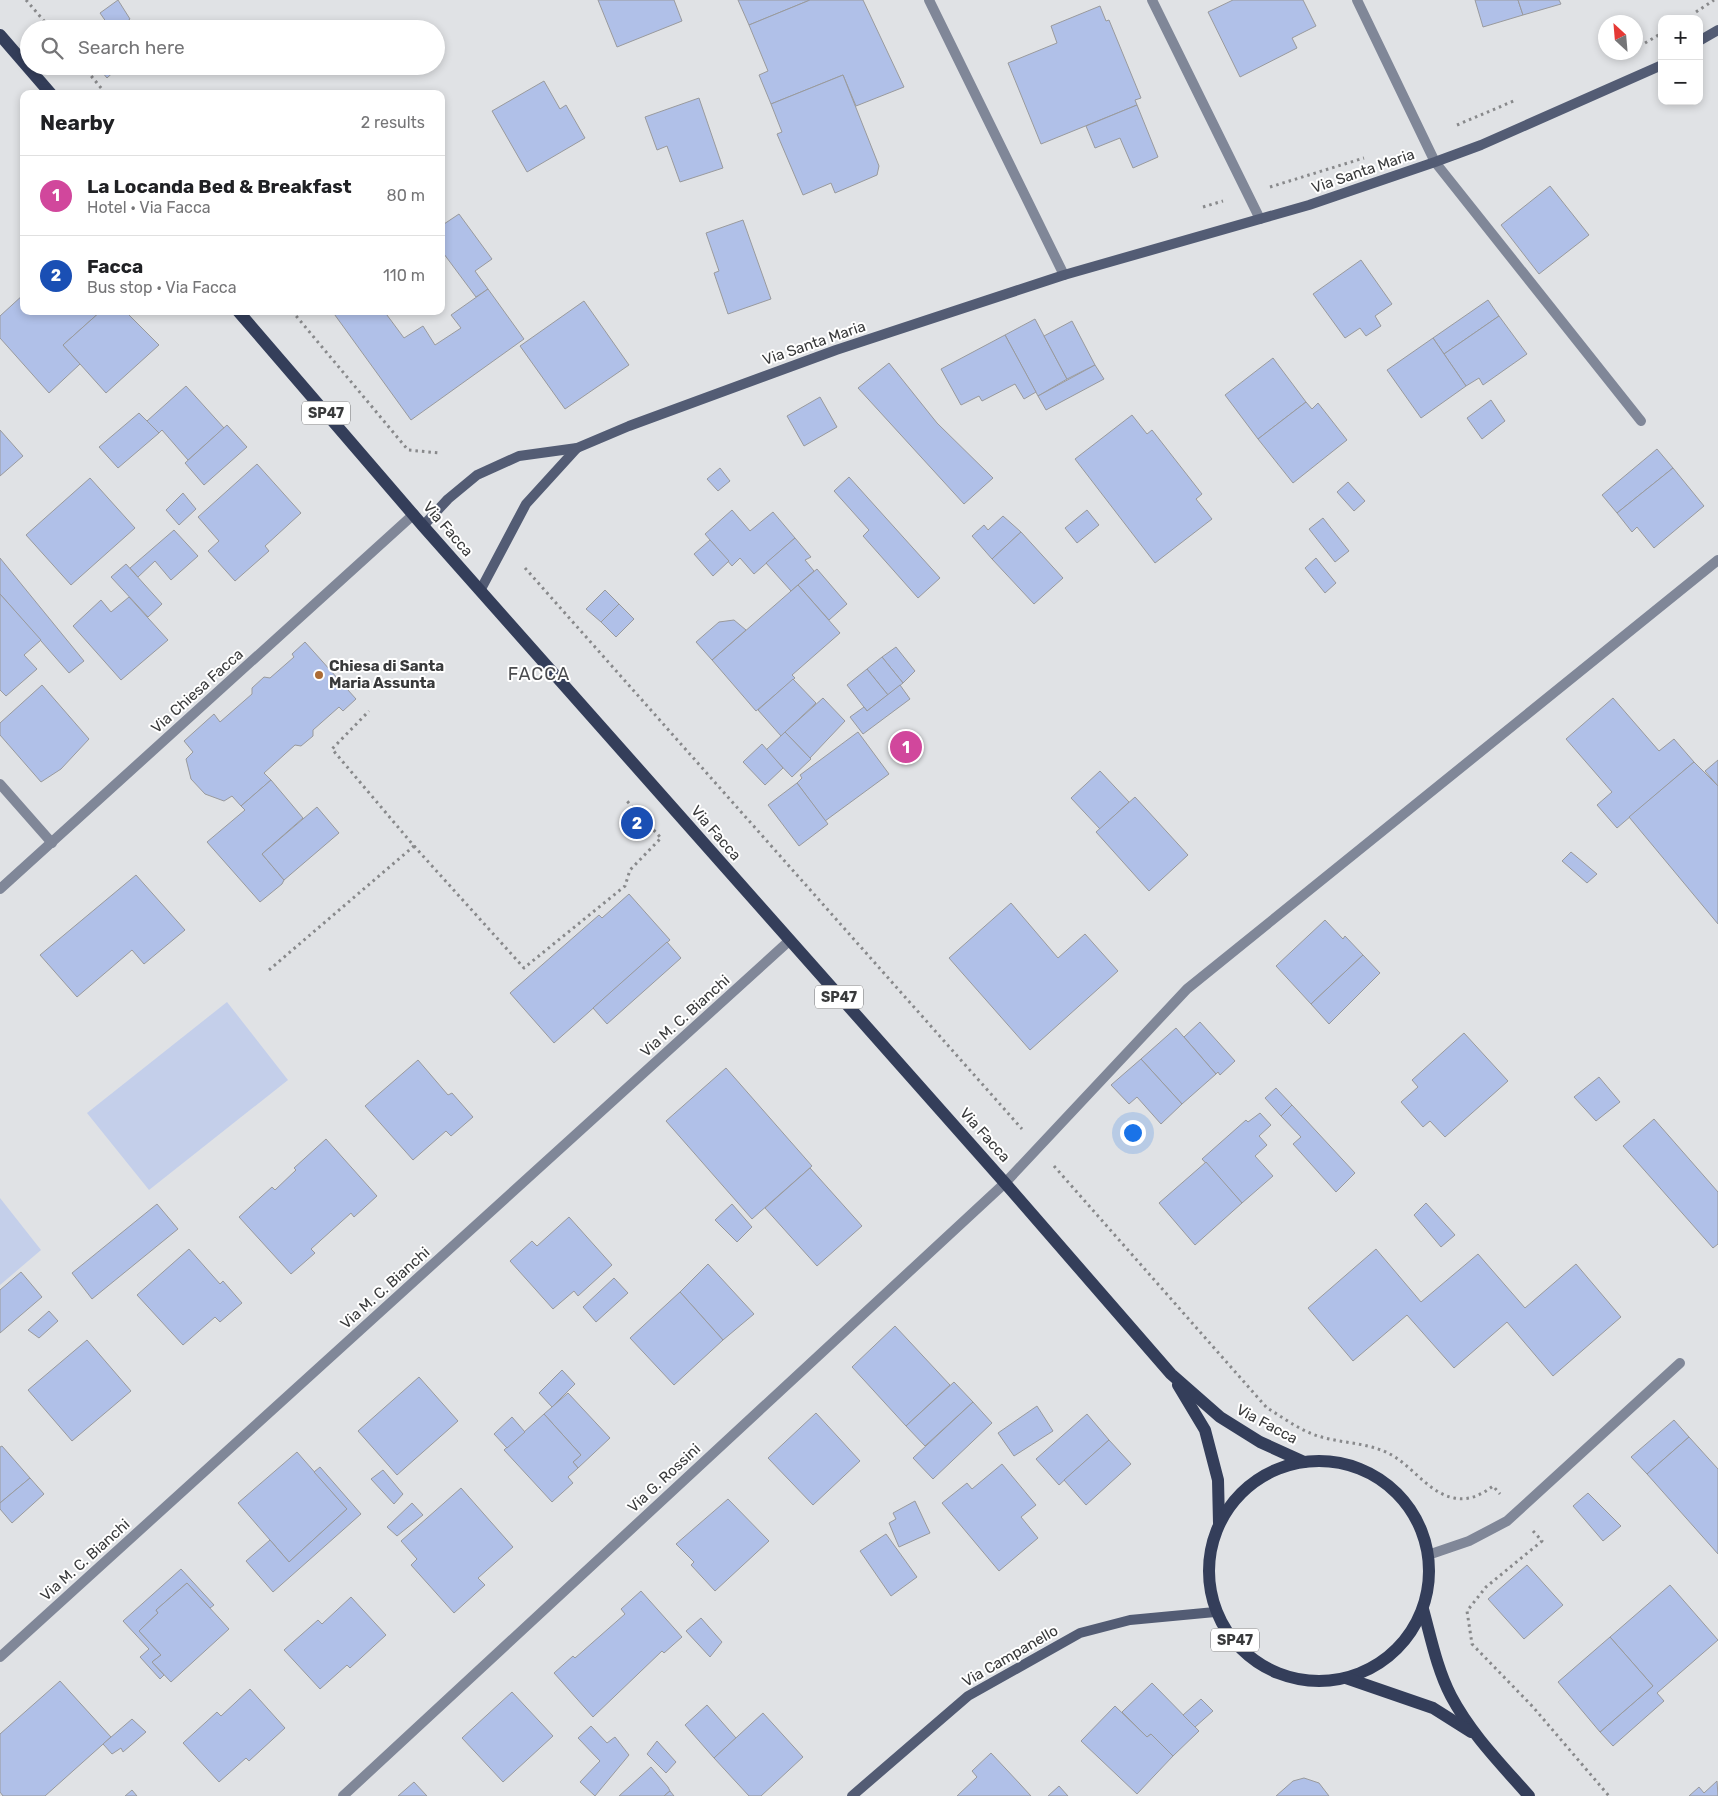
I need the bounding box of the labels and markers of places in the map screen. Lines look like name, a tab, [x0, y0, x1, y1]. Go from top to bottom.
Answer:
place label: Chiesa di Santa Maria Assunta	[329, 657, 444, 692]
marker: Chiesa di Santa Maria Assunta	[313, 669, 325, 681]
pin: 1	[890, 728, 922, 766]
pin: 2	[621, 804, 653, 842]

